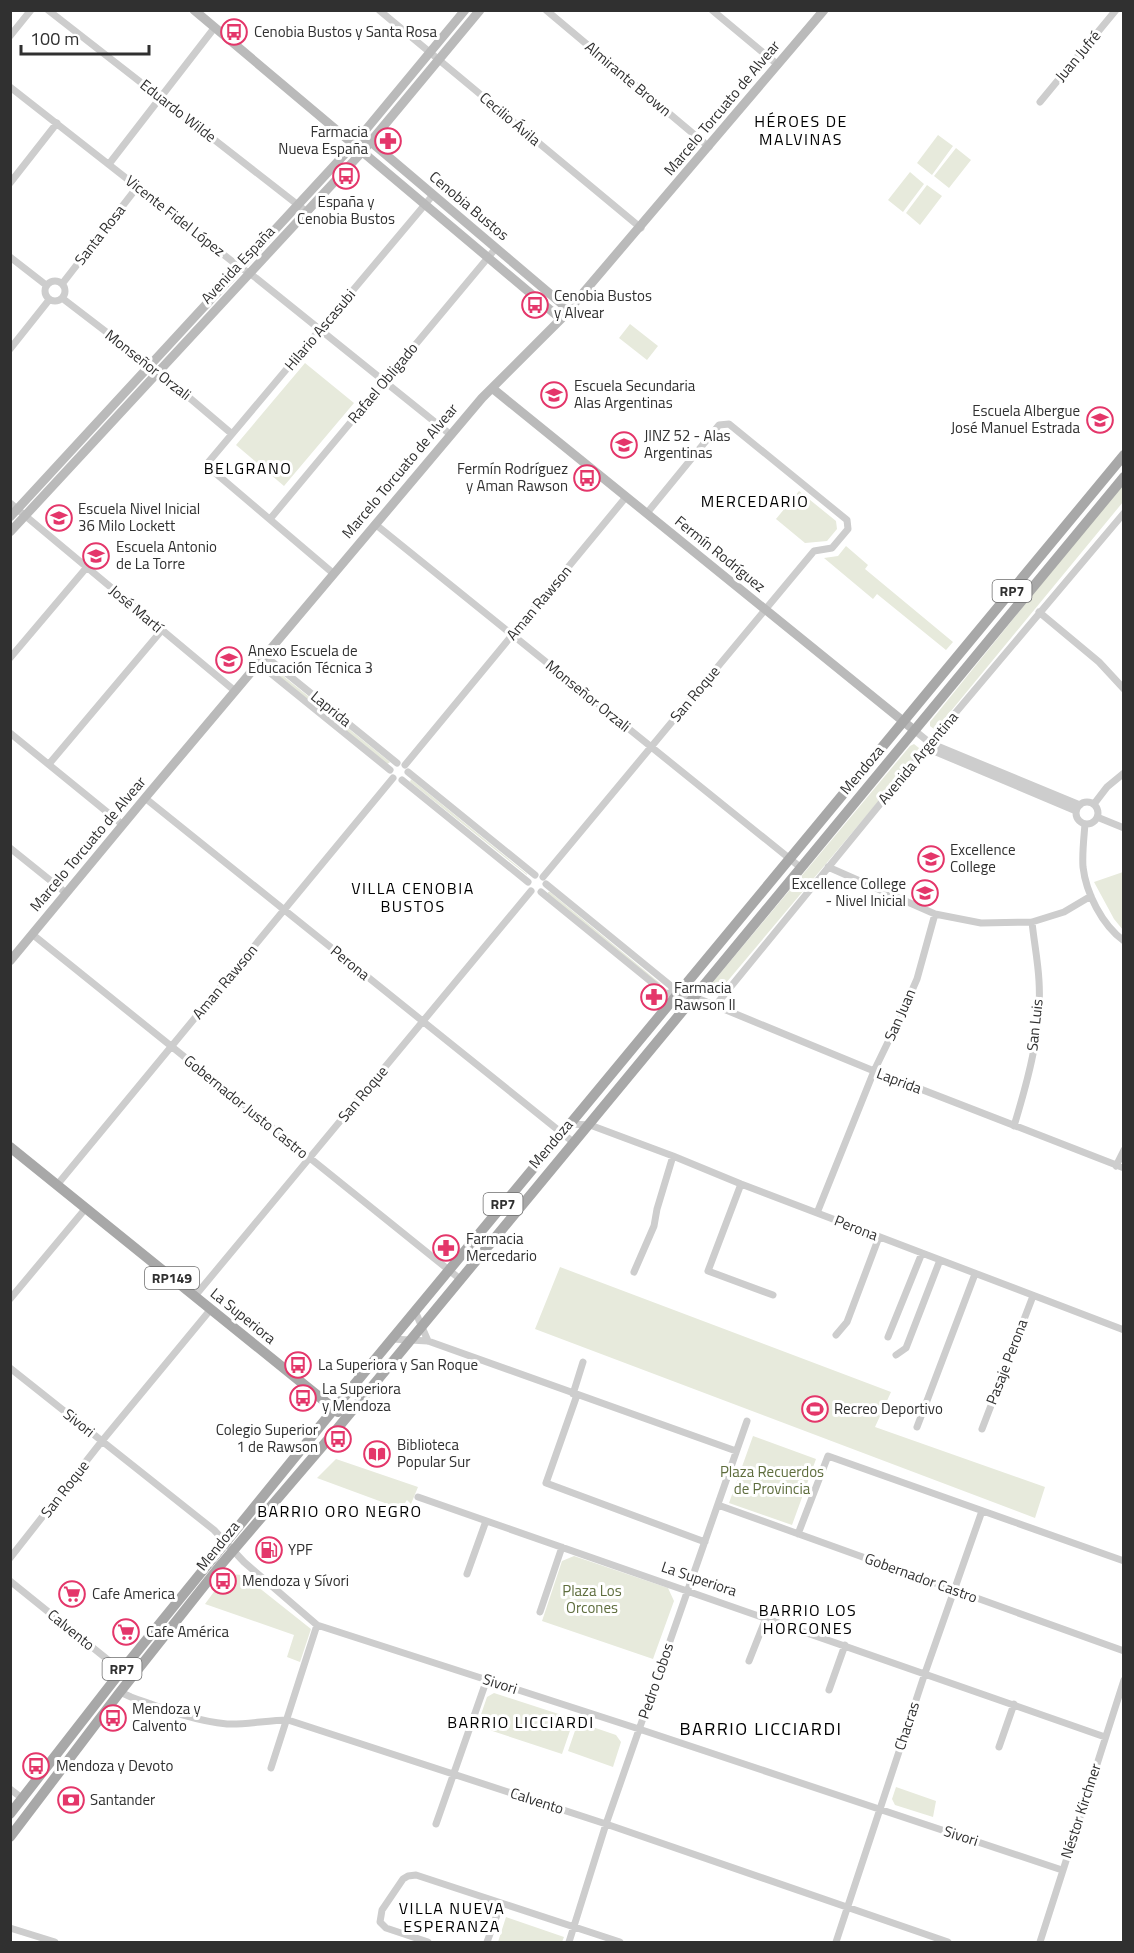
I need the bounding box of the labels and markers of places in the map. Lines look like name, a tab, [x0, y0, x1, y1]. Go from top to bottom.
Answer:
bus stop icon: Cenobia Bustos y Santa Rosa	[219, 17, 249, 47]
place label: Cenobia Bustos y Santa Rosa	[254, 20, 437, 43]
place label: Farmacia Nueva España	[278, 120, 368, 160]
pharmacy icon: Farmacia Nueva España	[373, 126, 403, 156]
bus stop icon: España y Cenobia Bustos	[331, 161, 361, 191]
place label: España y Cenobia Bustos	[297, 190, 395, 230]
place label: Cenobia Bustos y Alvear	[554, 284, 652, 324]
bus stop icon: Cenobia Bustos y Alvear	[520, 290, 550, 320]
place label: Escuela Secundaria Alas Argentinas	[574, 374, 696, 414]
school or university icon: Escuela Secundaria Alas Argentinas	[539, 380, 569, 410]
place label: Escuela Albergue José Manuel Estrada	[951, 399, 1080, 439]
school or university icon: Escuela Albergue José Manuel Estrada	[1085, 405, 1115, 435]
place label: JINZ 52 - Alas Argentinas	[644, 424, 730, 464]
school or university icon: JINZ 52 - Alas Argentinas	[609, 430, 639, 460]
place label: Fermín Rodríguez y Aman Rawson	[457, 457, 568, 497]
bus stop icon: Fermín Rodríguez y Aman Rawson	[572, 463, 602, 493]
place label: Escuela Nivel Inicial 36 Milo Lockett	[78, 497, 200, 537]
school or university icon: Escuela Nivel Inicial 36 Milo Lockett	[44, 503, 74, 533]
place label: Escuela Antonio de La Torre	[116, 535, 217, 575]
school or university icon: Escuela Antonio de La Torre	[81, 541, 111, 571]
place label: Anexo Escuela de Educación Técnica 3	[248, 639, 373, 679]
school or university icon: Anexo Escuela de Educación Técnica 3	[214, 645, 244, 675]
place label: Excellence College	[950, 838, 1016, 878]
school or university icon: Excellence College	[916, 844, 946, 874]
place label: Excellence College - Nivel Inicial	[791, 872, 906, 912]
school or university icon: Excellence College - Nivel Inicial	[910, 878, 940, 908]
place label: Farmacia Rawson II	[674, 976, 736, 1016]
pharmacy icon: Farmacia Rawson II	[639, 982, 669, 1012]
place label: Farmacia Mercedario	[466, 1227, 537, 1267]
pharmacy icon: Farmacia Mercedario	[431, 1233, 461, 1263]
bus stop icon: La Superiora y San Roque	[283, 1350, 313, 1380]
place label: La Superiora y San Roque	[318, 1353, 478, 1376]
place label: La Superiora y Mendoza	[322, 1377, 401, 1417]
bus stop icon: La Superiora y Mendoza	[288, 1383, 318, 1413]
sports icon: Recreo Deportivo	[800, 1394, 830, 1424]
place label: Recreo Deportivo	[834, 1397, 943, 1420]
place label: Colegio Superior 1 de Rawson	[216, 1418, 318, 1458]
bus stop icon: Colegio Superior 1 de Rawson	[323, 1424, 353, 1454]
place label: Biblioteca Popular Sur	[397, 1433, 470, 1473]
library icon: Biblioteca Popular Sur	[362, 1439, 392, 1469]
fuel station icon: YPF	[254, 1535, 284, 1565]
place label: YPF	[288, 1538, 313, 1561]
bus stop icon: Mendoza y Sívori	[208, 1566, 238, 1596]
place label: Mendoza y Sívori	[242, 1569, 349, 1592]
supermarket icon: Cafe America	[57, 1579, 87, 1609]
place label: Cafe America	[92, 1582, 175, 1605]
supermarket icon: Cafe América	[111, 1617, 141, 1647]
place label: Cafe América	[146, 1620, 229, 1643]
place label: Mendoza y Calvento	[132, 1697, 201, 1737]
bus stop icon: Mendoza y Calvento	[98, 1703, 128, 1733]
bus stop icon: Mendoza y Devoto	[21, 1751, 51, 1781]
place label: Mendoza y Devoto	[56, 1754, 173, 1777]
bank icon: Santander	[56, 1785, 86, 1815]
place label: Santander	[90, 1788, 155, 1811]

